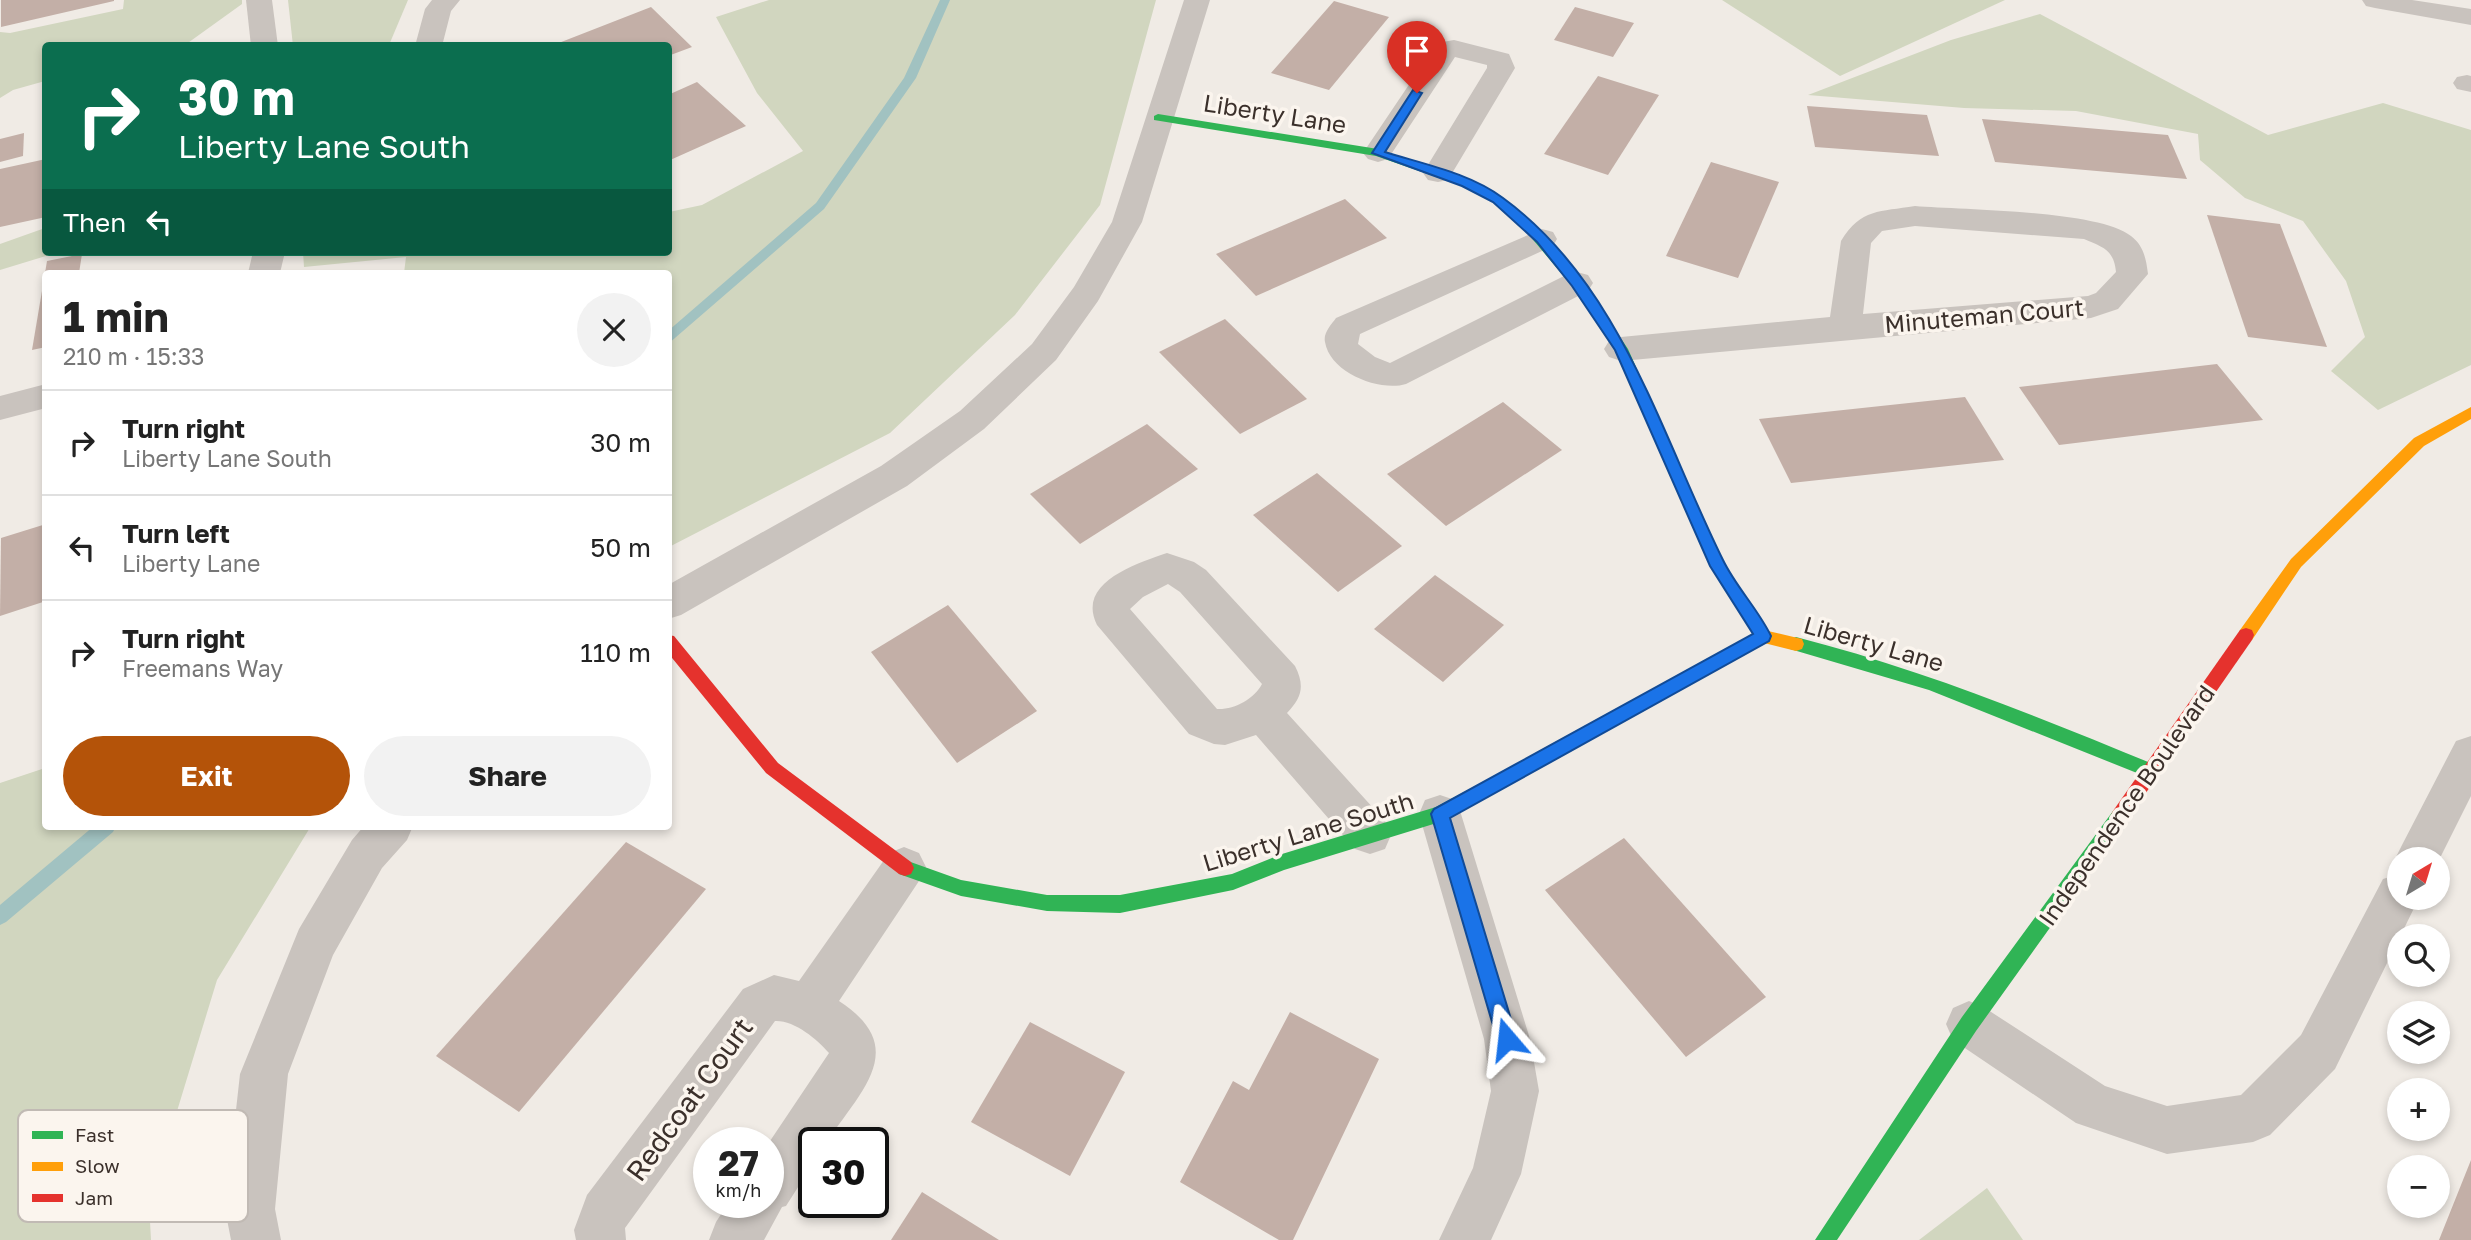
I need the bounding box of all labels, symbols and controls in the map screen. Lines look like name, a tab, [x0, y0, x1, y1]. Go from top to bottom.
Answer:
pin	[1387, 21, 1447, 93]
icon: arrive	[1398, 32, 1436, 70]
text: 30 m	[178, 67, 295, 126]
icon: right	[63, 70, 154, 161]
street label: Liberty Lane	[1201, 87, 1349, 139]
text: Liberty Lane South	[178, 127, 470, 165]
icon: left	[140, 203, 178, 241]
text: Then	[63, 207, 126, 238]
text: 1 min	[63, 291, 169, 341]
street label: Minuteman Court	[1883, 292, 2085, 338]
button: close	[577, 293, 651, 367]
text: 210 m · 15:33	[63, 342, 205, 370]
text: Turn right	[122, 413, 245, 444]
icon: right	[63, 424, 101, 462]
text: 30 m	[590, 427, 651, 458]
text: Liberty Lane South	[122, 444, 332, 472]
text: Turn left	[122, 518, 230, 549]
icon: left	[63, 529, 101, 567]
text: 50 m	[590, 532, 651, 563]
text: Liberty Lane	[122, 549, 260, 577]
street label: Liberty Lane	[1801, 609, 1947, 677]
text: Turn right	[122, 623, 245, 654]
icon: right	[63, 634, 101, 672]
text: 110 m	[580, 637, 651, 668]
text: Freemans Way	[122, 654, 283, 682]
street label: Independence Boulevard	[2032, 679, 2220, 931]
button: Exit	[63, 736, 350, 816]
button: Share	[364, 736, 651, 816]
street label: Liberty Lane South	[1199, 785, 1417, 877]
north arrow	[2387, 847, 2450, 910]
map controls	[2387, 847, 2450, 1218]
button: search	[2387, 924, 2450, 987]
button: layers	[2387, 1001, 2450, 1064]
position arrow	[1470, 1002, 1544, 1076]
street label: Redcoat Court	[619, 1011, 759, 1187]
button: +	[2387, 1078, 2450, 1141]
legend	[18, 1110, 248, 1222]
text: Fast	[75, 1123, 114, 1146]
speed limit sign: 30	[798, 1127, 889, 1218]
text: 27	[718, 1142, 759, 1184]
text: Slow	[75, 1154, 120, 1177]
button: −	[2387, 1155, 2450, 1218]
text: km/h	[716, 1179, 761, 1201]
text: Jam	[75, 1186, 113, 1209]

